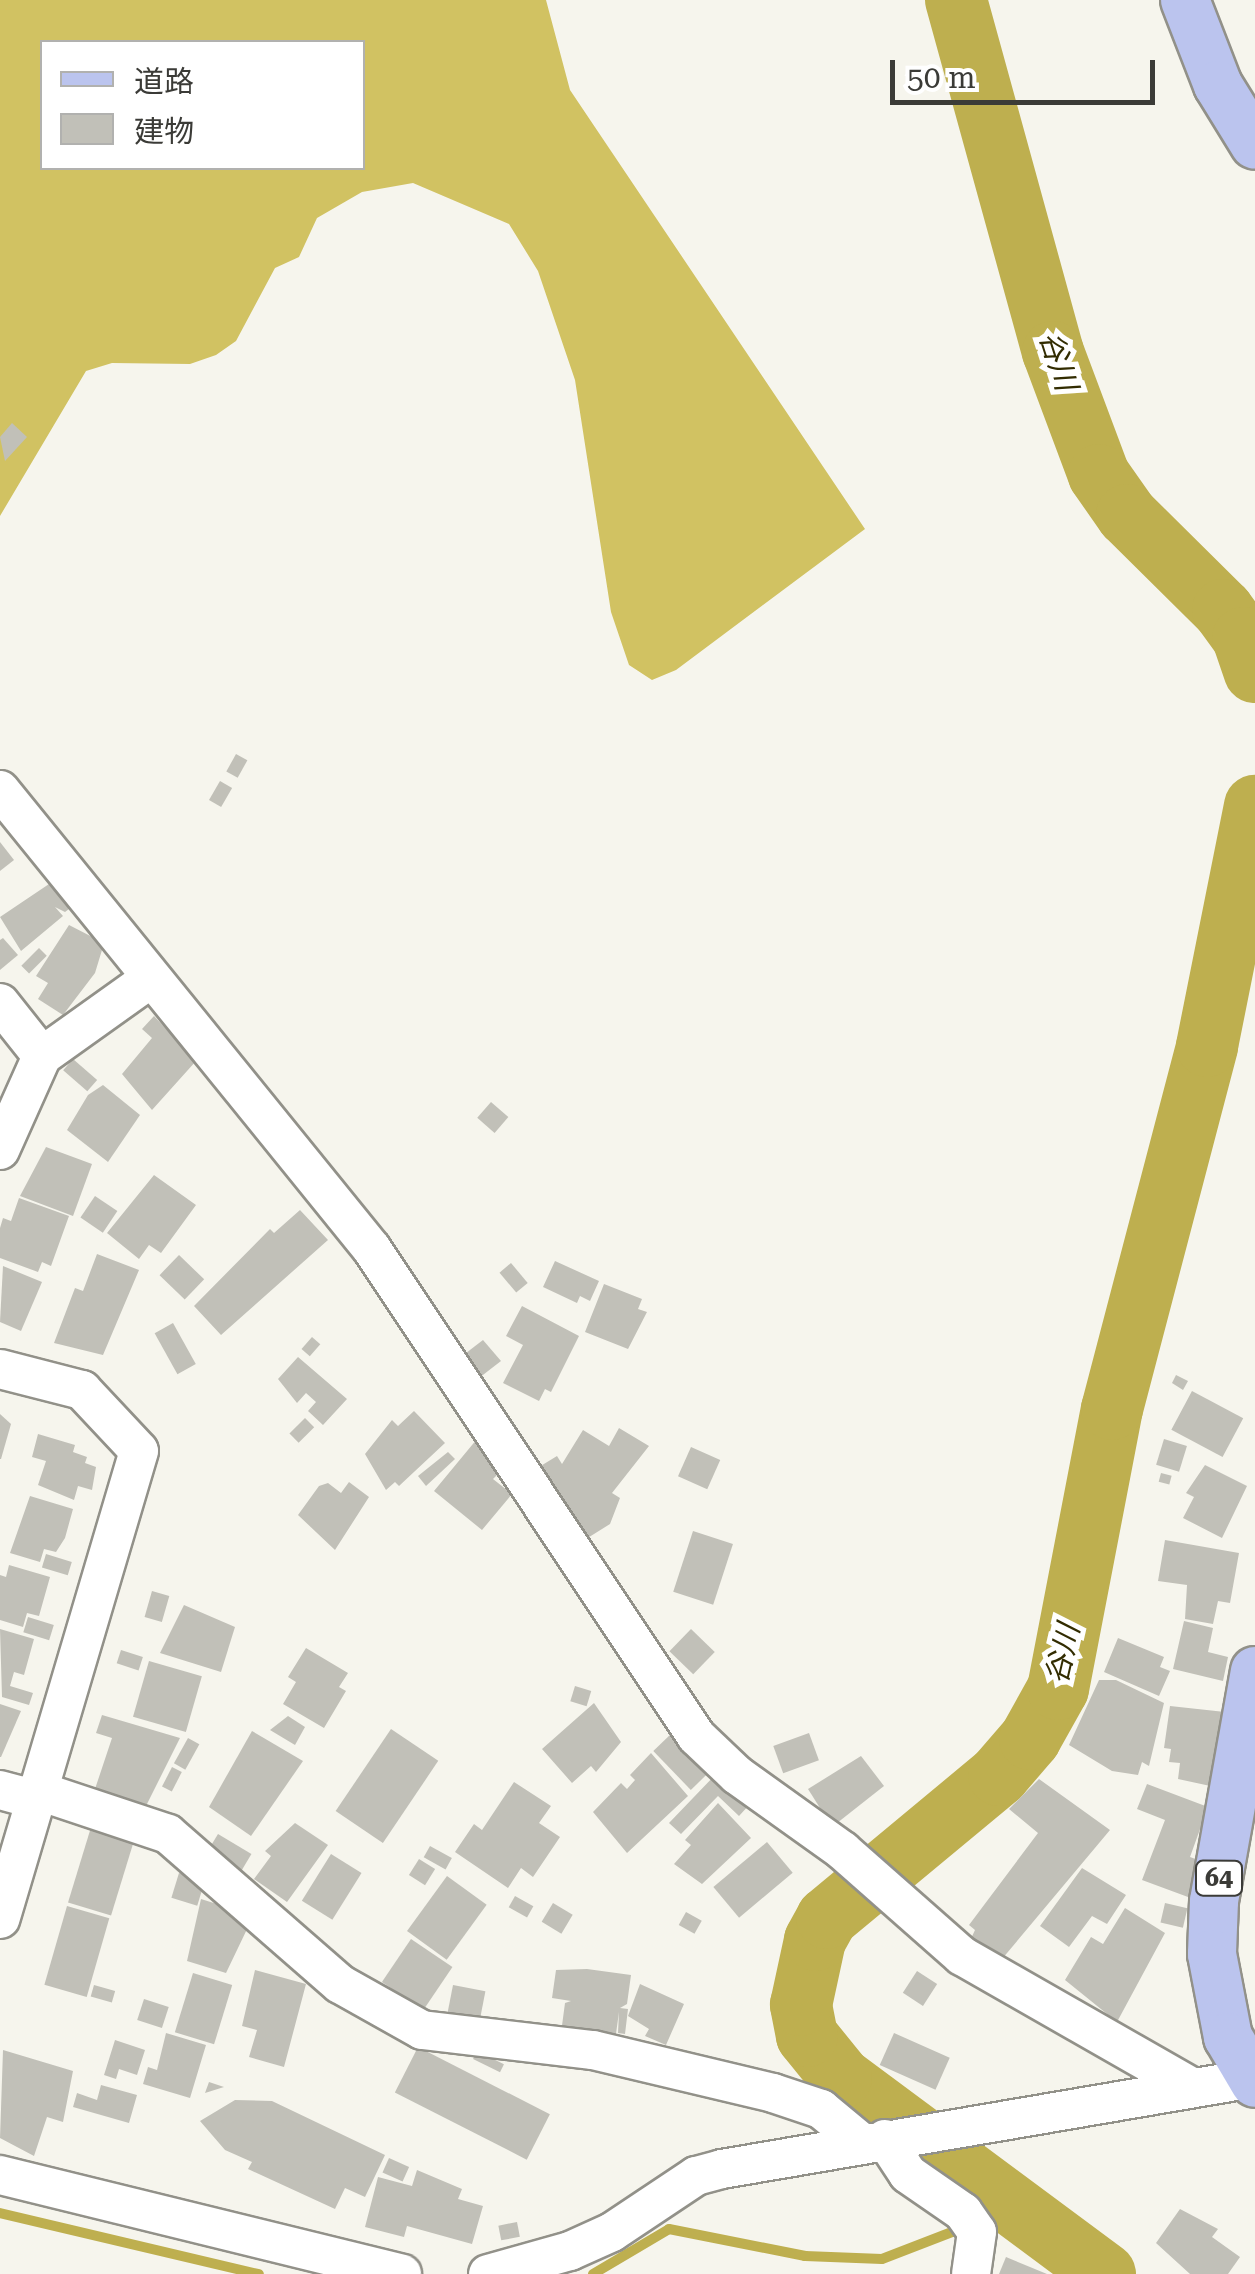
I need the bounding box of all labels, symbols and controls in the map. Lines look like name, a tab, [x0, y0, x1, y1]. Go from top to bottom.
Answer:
legend	[40, 40, 365, 170]
scale bar	[895, 40, 1160, 102]
text: 50 m	[907, 60, 976, 95]
text: 道路	[134, 64, 194, 99]
text: 建物	[134, 114, 194, 149]
water label: 谷川	[1032, 327, 1084, 395]
water label: 谷川	[1039, 1621, 1087, 1687]
road number: 64	[1194, 1858, 1244, 1898]

